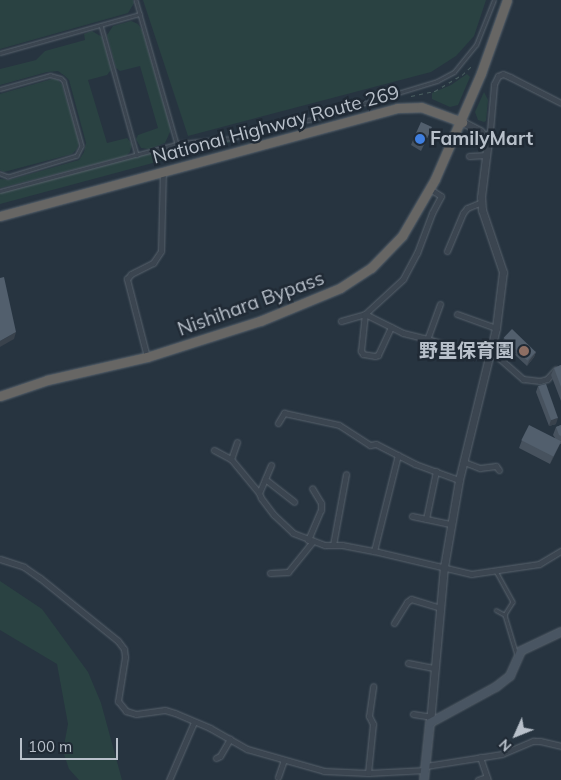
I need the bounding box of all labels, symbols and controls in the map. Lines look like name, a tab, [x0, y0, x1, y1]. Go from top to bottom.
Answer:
street label: National Highway Route 269	[150, 81, 402, 169]
place label: FamilyMart	[430, 128, 533, 150]
marker: FamilyMart	[414, 133, 426, 145]
street label: Nishihara Bypass	[175, 267, 327, 341]
place label: 野里保育園	[419, 340, 514, 362]
marker: 野里保育園	[518, 345, 530, 357]
north arrow	[491, 710, 541, 760]
scale bar	[22, 728, 120, 760]
text: N	[495, 735, 515, 755]
text: 100 m	[28, 737, 72, 756]

